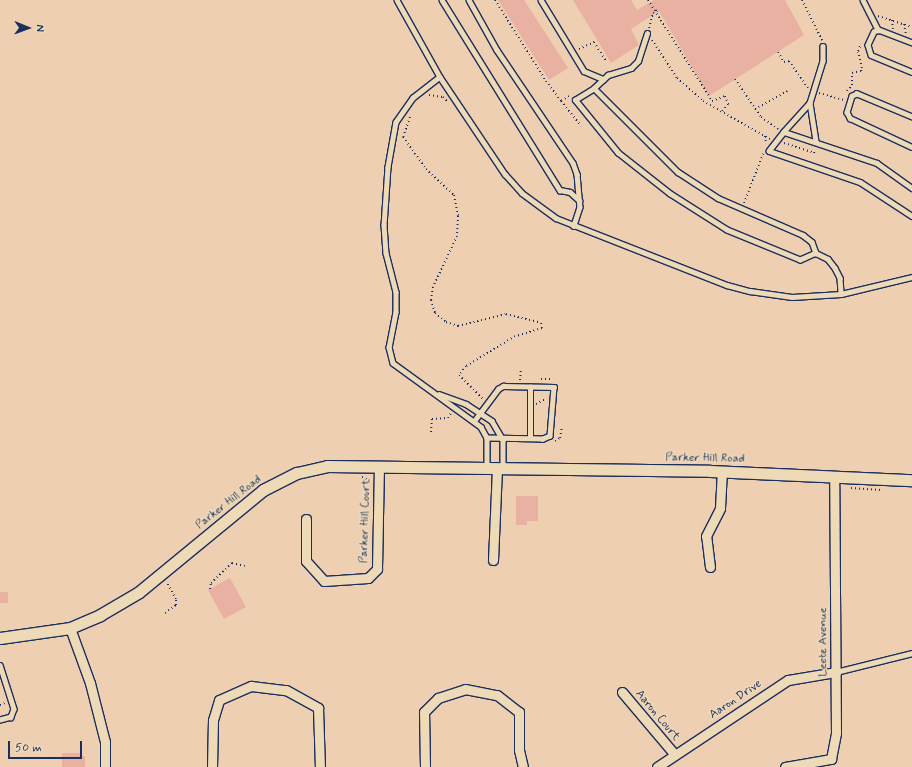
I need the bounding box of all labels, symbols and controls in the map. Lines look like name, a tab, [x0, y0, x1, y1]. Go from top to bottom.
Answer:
north arrow	[8, 8, 48, 48]
text: N	[33, 24, 47, 32]
street label: Parker Hill Road	[665, 451, 745, 467]
street label: Parker Hill Road	[193, 472, 265, 534]
street label: Parker Hill Court	[357, 478, 375, 564]
street label: Leete Avenue	[817, 607, 831, 677]
street label: Aaron Drive	[708, 678, 764, 722]
street label: Aaron Court	[632, 688, 682, 744]
scale bar	[10, 733, 84, 759]
text: 50 m	[15, 740, 42, 756]

